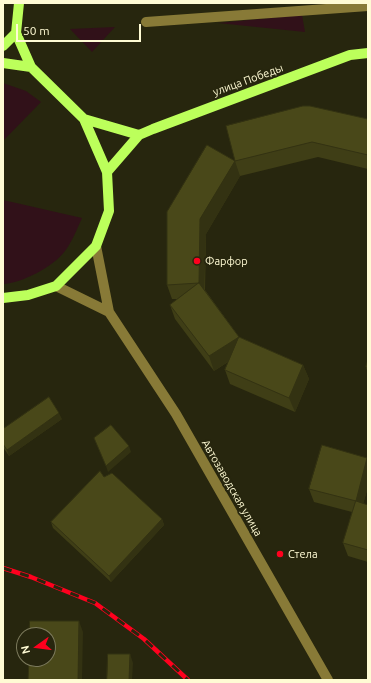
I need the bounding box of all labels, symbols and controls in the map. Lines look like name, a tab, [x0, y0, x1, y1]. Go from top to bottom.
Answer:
scale bar	[18, 16, 143, 42]
text: 50 m	[23, 24, 50, 37]
street label: улица Победы	[211, 61, 285, 99]
place label: Фарфор	[205, 254, 248, 268]
marker: Фарфор	[192, 256, 202, 266]
street label: Автозаводская улица	[199, 437, 265, 539]
place label: Стела	[288, 547, 318, 561]
marker: Стела	[275, 549, 285, 559]
north arrow	[16, 627, 56, 667]
text: N	[19, 644, 32, 655]

